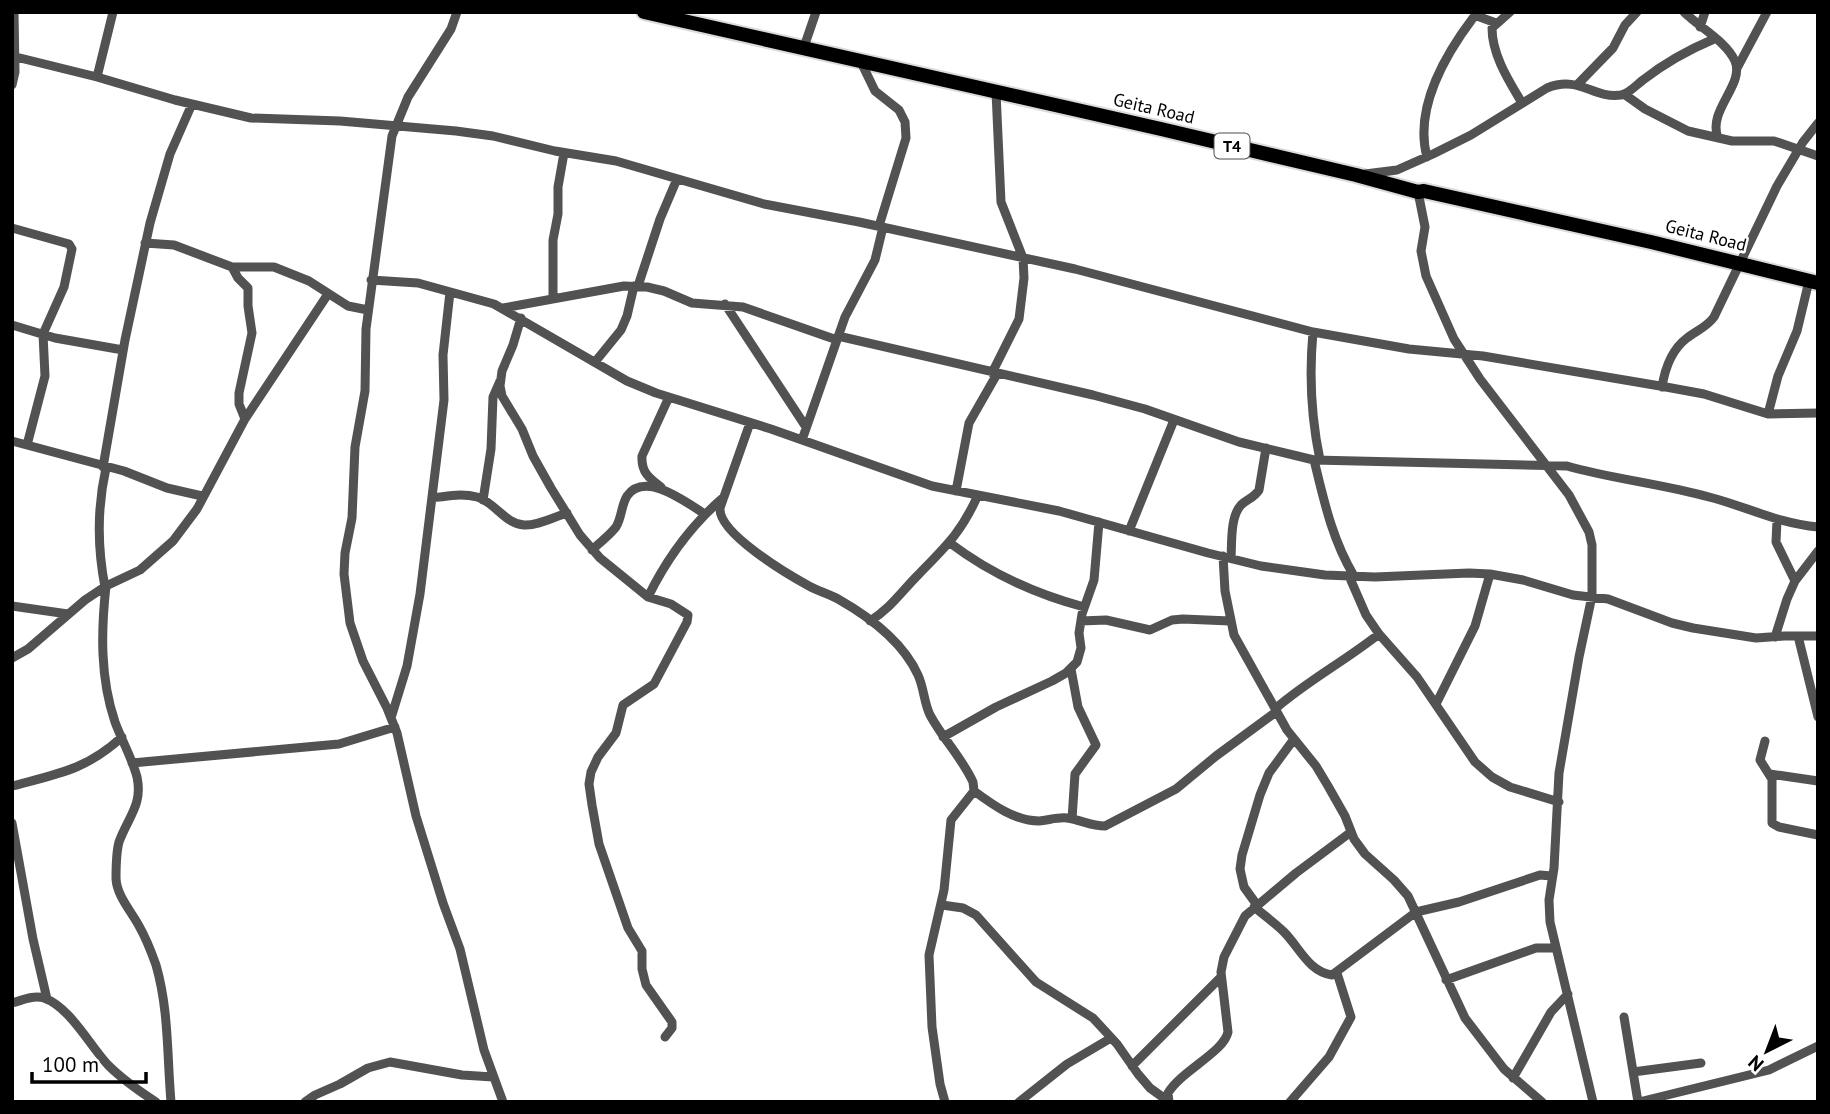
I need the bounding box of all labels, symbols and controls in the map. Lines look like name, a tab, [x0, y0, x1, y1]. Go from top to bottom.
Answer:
street label: Geita Road	[1111, 87, 1197, 129]
road number: T4	[1214, 134, 1250, 158]
street label: Geita Road	[1663, 214, 1749, 256]
north arrow	[1732, 1016, 1802, 1086]
scale bar	[32, 1040, 145, 1084]
text: 100 m	[42, 1051, 99, 1078]
text: N	[1743, 1051, 1768, 1077]

